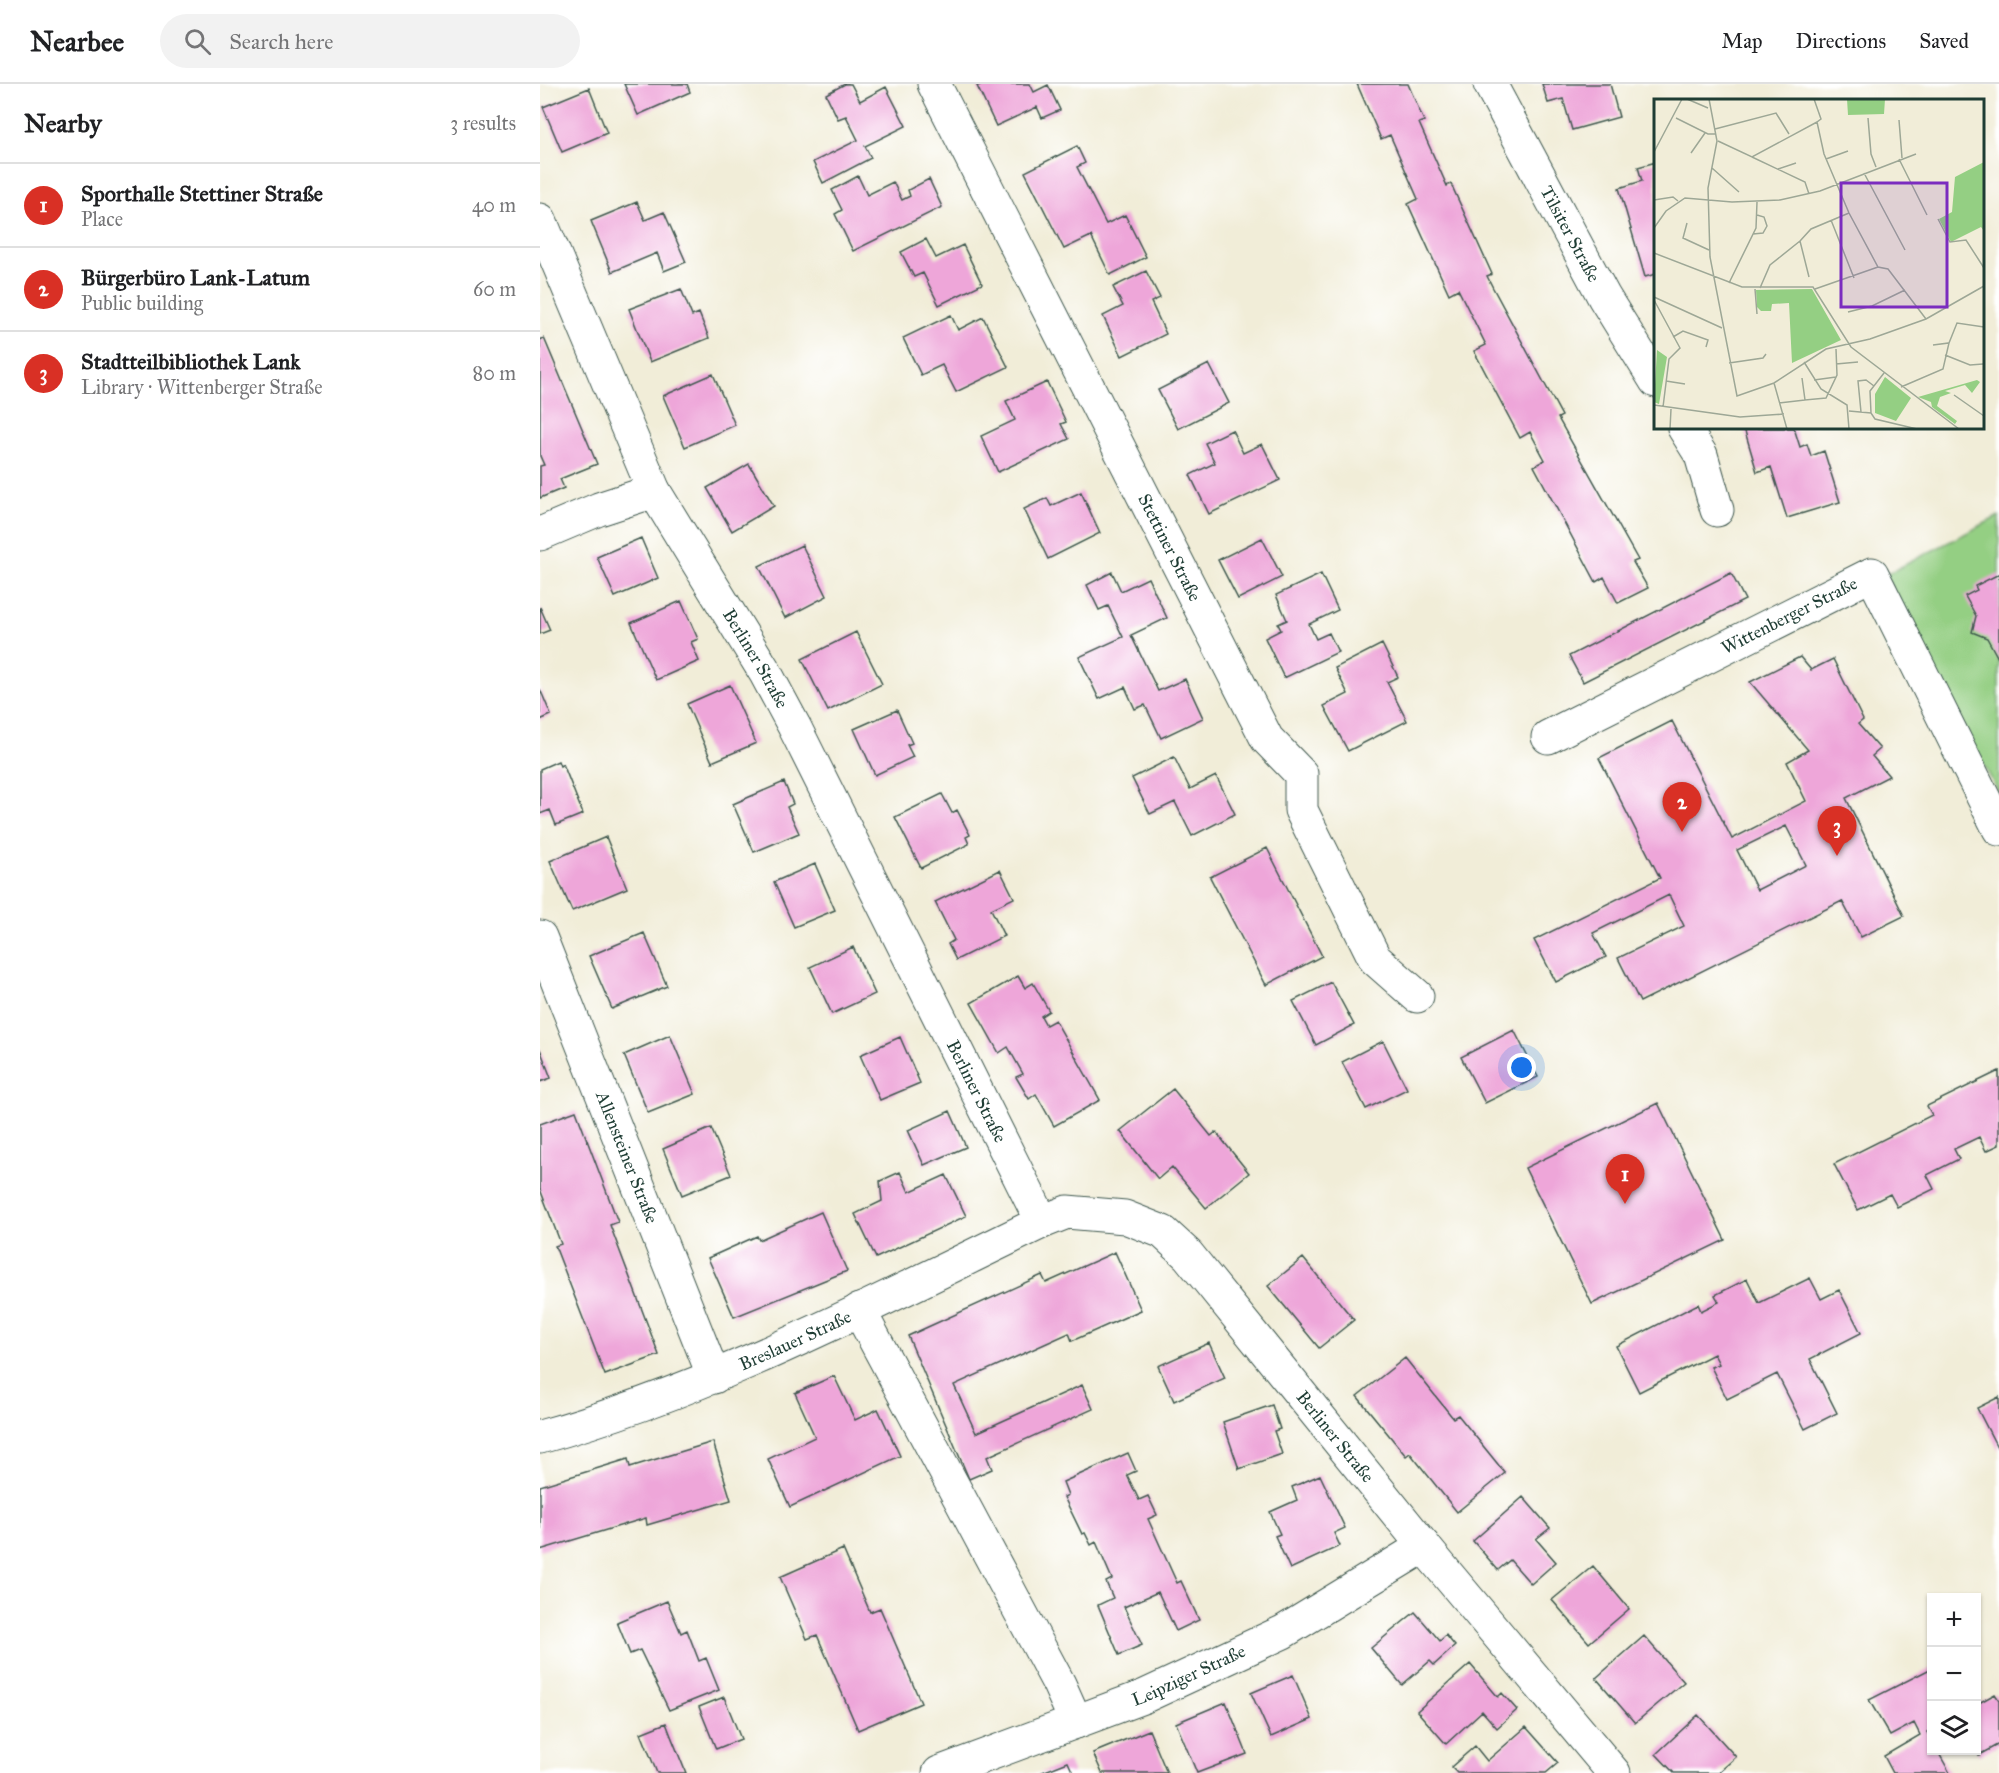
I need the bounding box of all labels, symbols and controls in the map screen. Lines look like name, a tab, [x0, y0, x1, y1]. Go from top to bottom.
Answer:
search box	[160, 14, 580, 68]
text: Nearbee	[30, 24, 124, 59]
icon: search	[181, 25, 214, 58]
text: Search here	[229, 28, 333, 55]
text: Map	[1722, 28, 1763, 54]
text: Directions	[1796, 28, 1886, 54]
text: Saved	[1919, 28, 1969, 54]
inset map	[1654, 99, 1984, 429]
text: Nearby	[24, 107, 102, 139]
text: 3 results	[450, 111, 516, 135]
text: Sporthalle Stettiner Straße	[81, 180, 323, 207]
street label: Tilsiter Straße	[1536, 182, 1605, 286]
text: 1	[40, 193, 47, 217]
text: 40 m	[472, 193, 516, 217]
text: Place	[81, 207, 123, 231]
text: Bürgerbüro Lank-Latum	[81, 264, 310, 291]
text: 2	[39, 277, 48, 301]
text: 60 m	[473, 277, 516, 301]
text: Public building	[81, 291, 203, 315]
text: Stadtteilbibliothek Lank	[81, 348, 300, 375]
text: 3	[40, 361, 48, 385]
text: 80 m	[473, 361, 516, 385]
text: Library · Wittenberger Straße	[81, 375, 322, 399]
street label: Stettiner Straße	[1133, 490, 1206, 605]
street label: Wittenberger Straße	[1718, 572, 1861, 659]
street label: Berliner Straße	[718, 605, 793, 712]
pin: 2	[1662, 782, 1702, 832]
pin: 3	[1818, 806, 1856, 856]
street label: Berliner Straße	[942, 1036, 1011, 1146]
your location	[1507, 1053, 1536, 1082]
street label: Allensteiner Straße	[591, 1087, 663, 1227]
pin: 1	[1606, 1154, 1644, 1204]
street label: Breslauer Straße	[736, 1305, 855, 1375]
street label: Berliner Straße	[1292, 1386, 1379, 1487]
map controls	[1927, 1593, 1981, 1755]
button: +	[1927, 1593, 1981, 1647]
street label: Leipziger Straße	[1129, 1640, 1249, 1711]
button: −	[1927, 1647, 1981, 1701]
button: layers	[1927, 1701, 1981, 1755]

